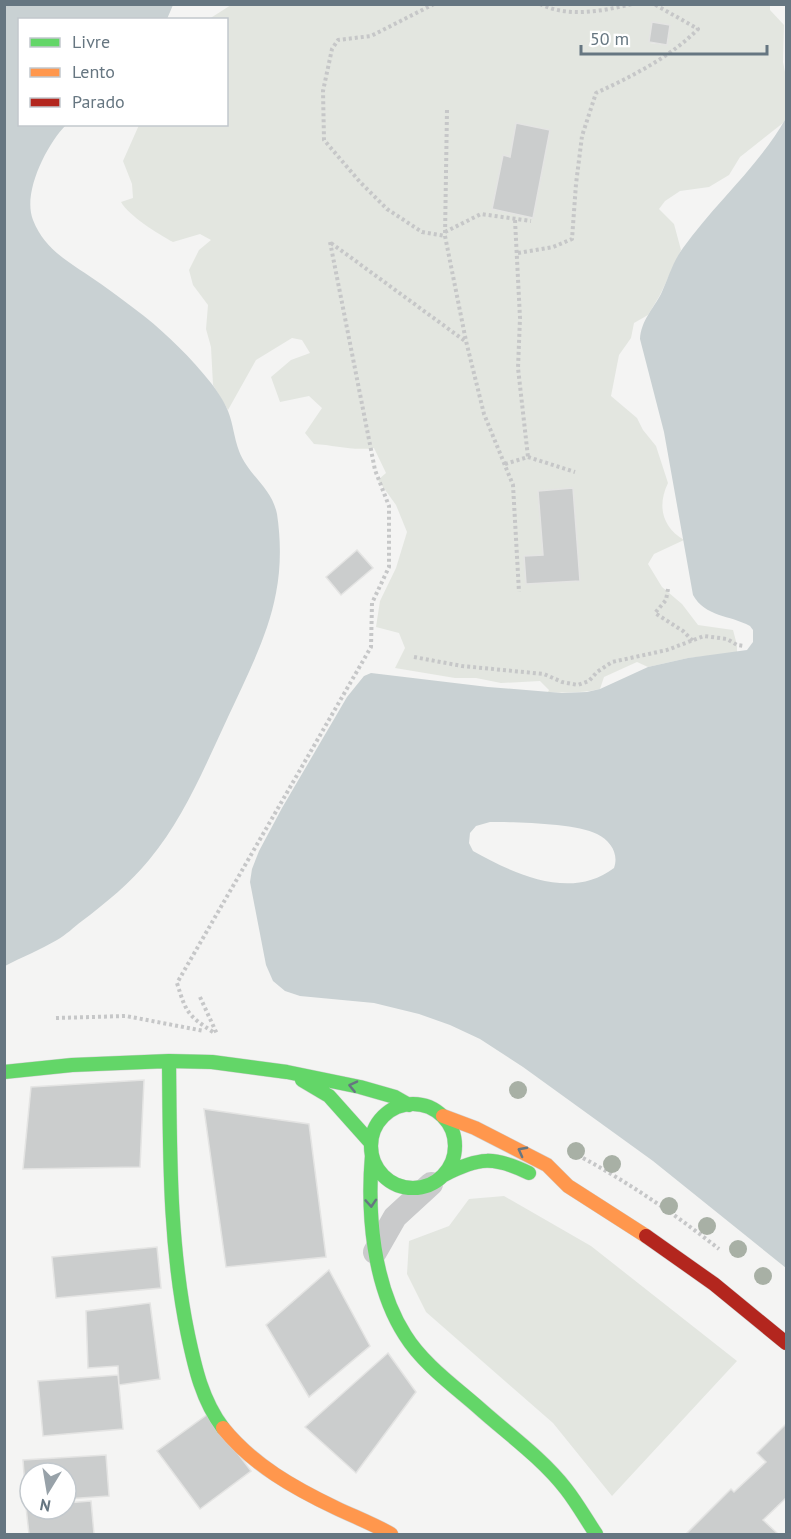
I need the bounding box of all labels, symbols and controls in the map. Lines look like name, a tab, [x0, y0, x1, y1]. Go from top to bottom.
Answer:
legend	[18, 18, 228, 126]
scale bar	[581, 18, 767, 56]
text: 50 m	[590, 27, 629, 50]
text: Livre	[72, 30, 110, 53]
text: Lento	[72, 60, 115, 83]
text: Parado	[72, 90, 125, 113]
one-way arrow	[349, 1080, 359, 1093]
one-way arrow	[518, 1147, 528, 1158]
one-way arrow	[365, 1199, 378, 1208]
north arrow	[18, 1461, 78, 1521]
text: N	[38, 1495, 52, 1517]

